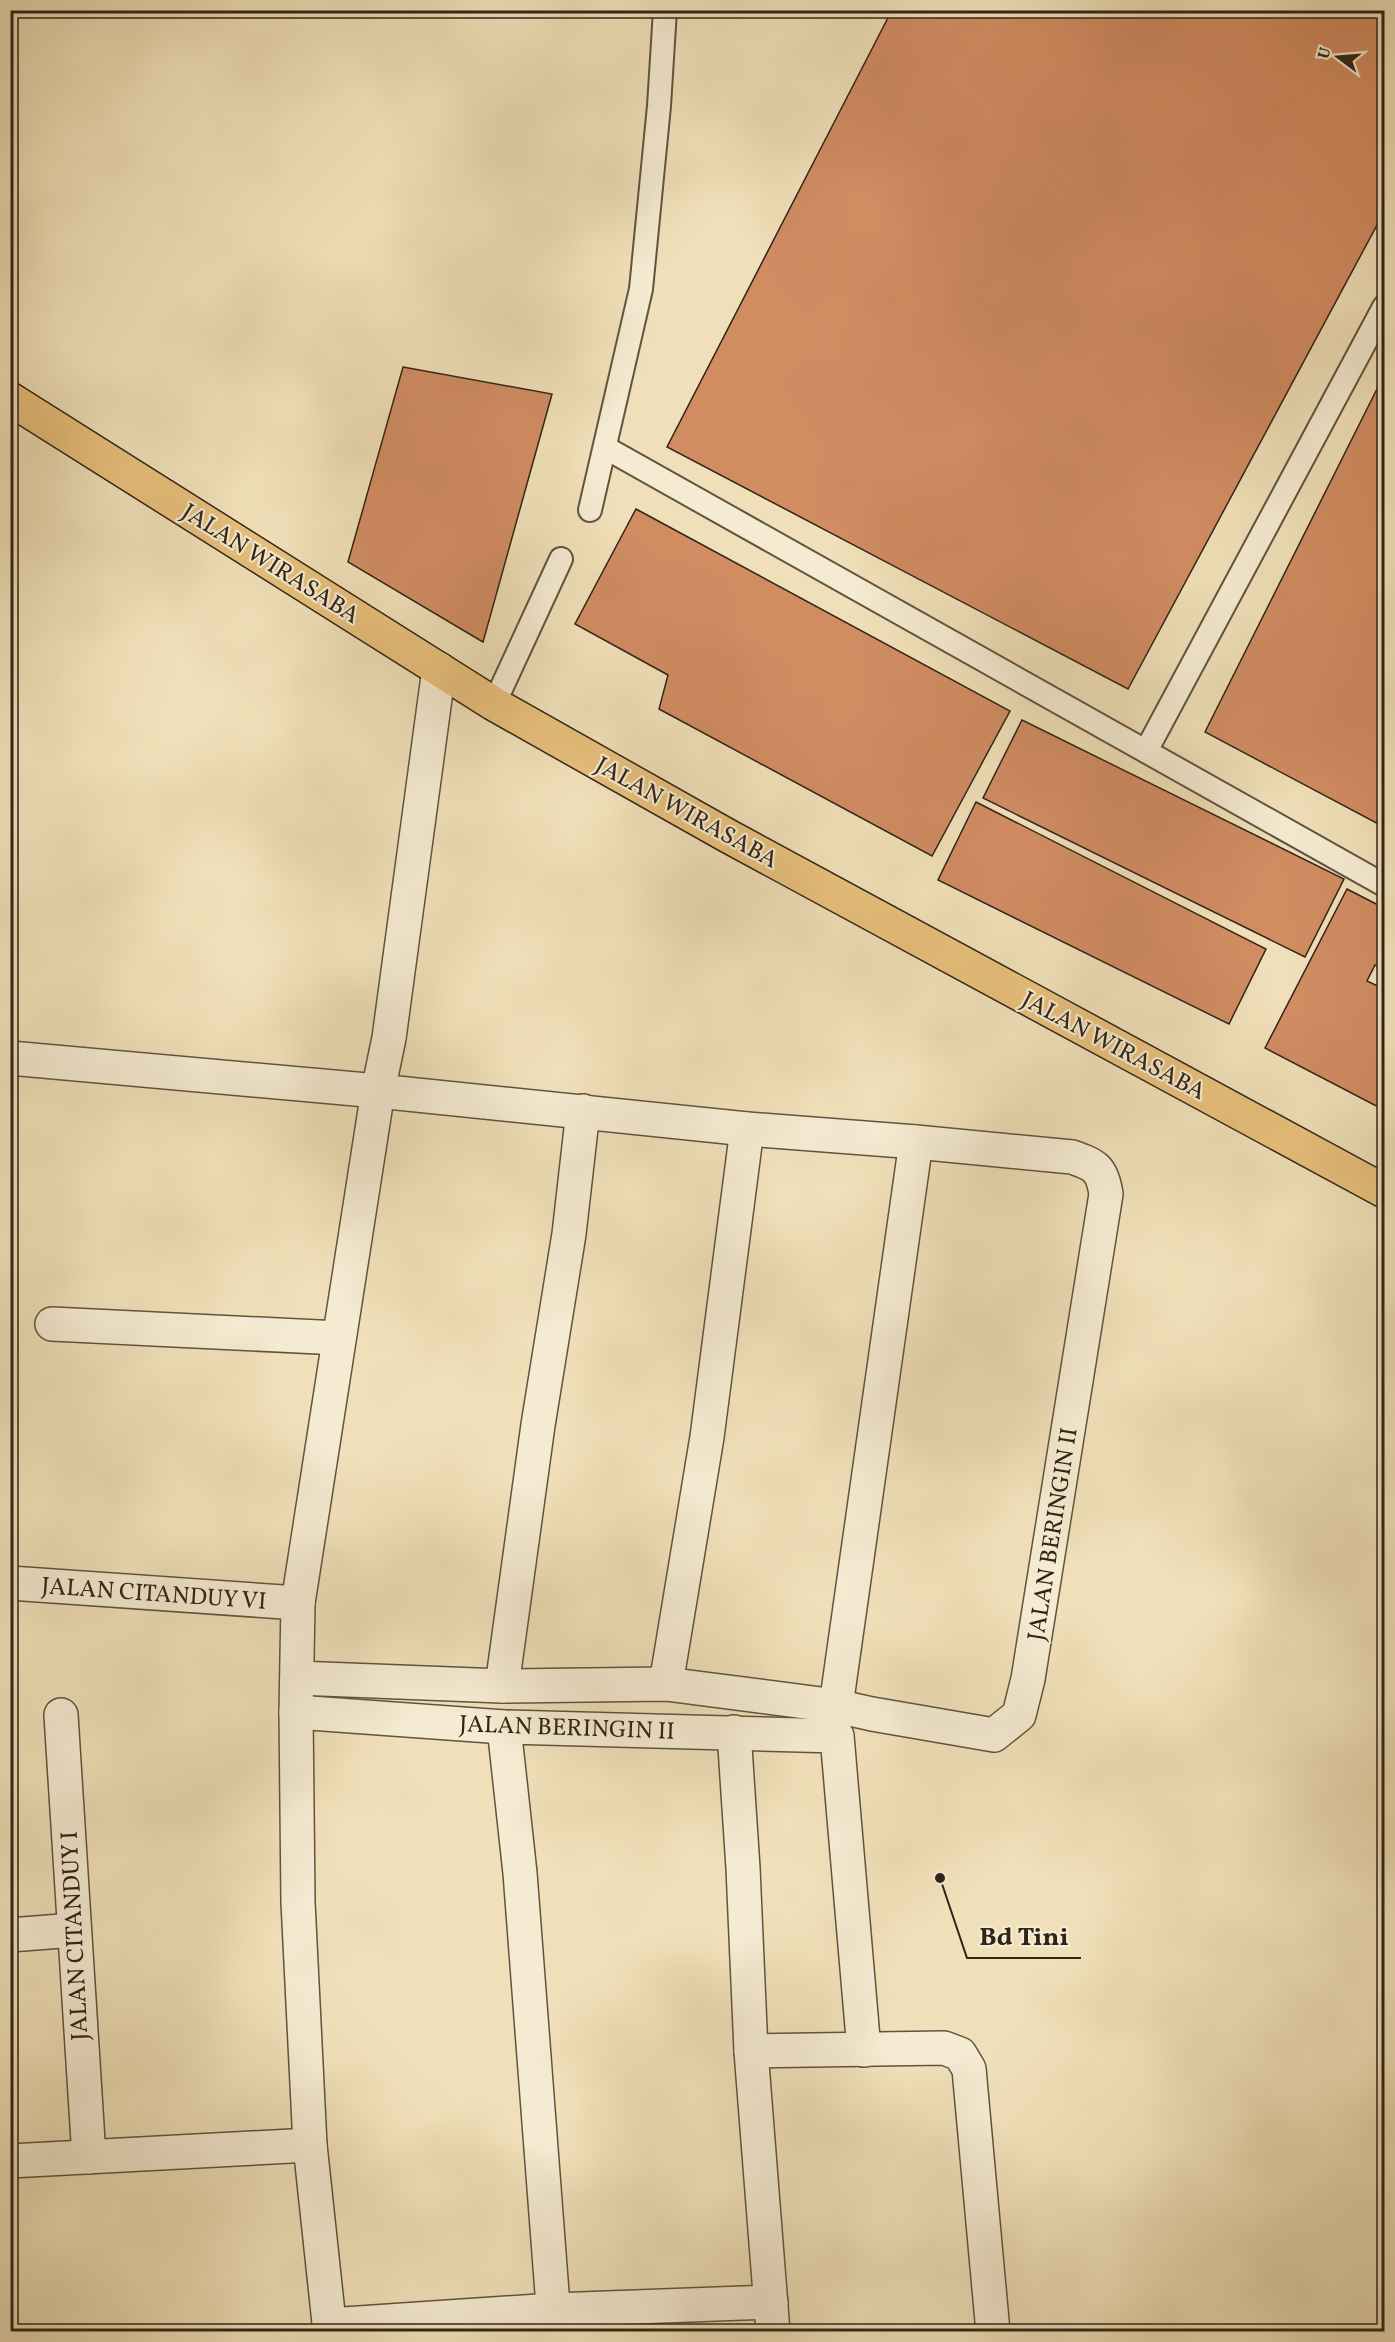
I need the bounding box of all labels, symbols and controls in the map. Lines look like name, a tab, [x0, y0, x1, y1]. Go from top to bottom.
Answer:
north arrow	[1308, 27, 1368, 87]
text: U	[1313, 45, 1338, 62]
street label: JALAN WIRASABA	[174, 496, 366, 633]
street label: JALAN WIRASABA	[589, 749, 784, 878]
street label: JALAN WIRASABA	[1015, 984, 1211, 1110]
street label: JALAN BERINGIN II	[1020, 1425, 1088, 1643]
street label: JALAN CITANDUY VI	[40, 1570, 268, 1620]
street label: JALAN BERINGIN II	[459, 1708, 675, 1750]
street label: JALAN CITANDUY I	[54, 1830, 98, 2042]
callout: Bd Tini	[967, 1914, 1081, 1958]
text: Bd Tini	[979, 1920, 1069, 1956]

